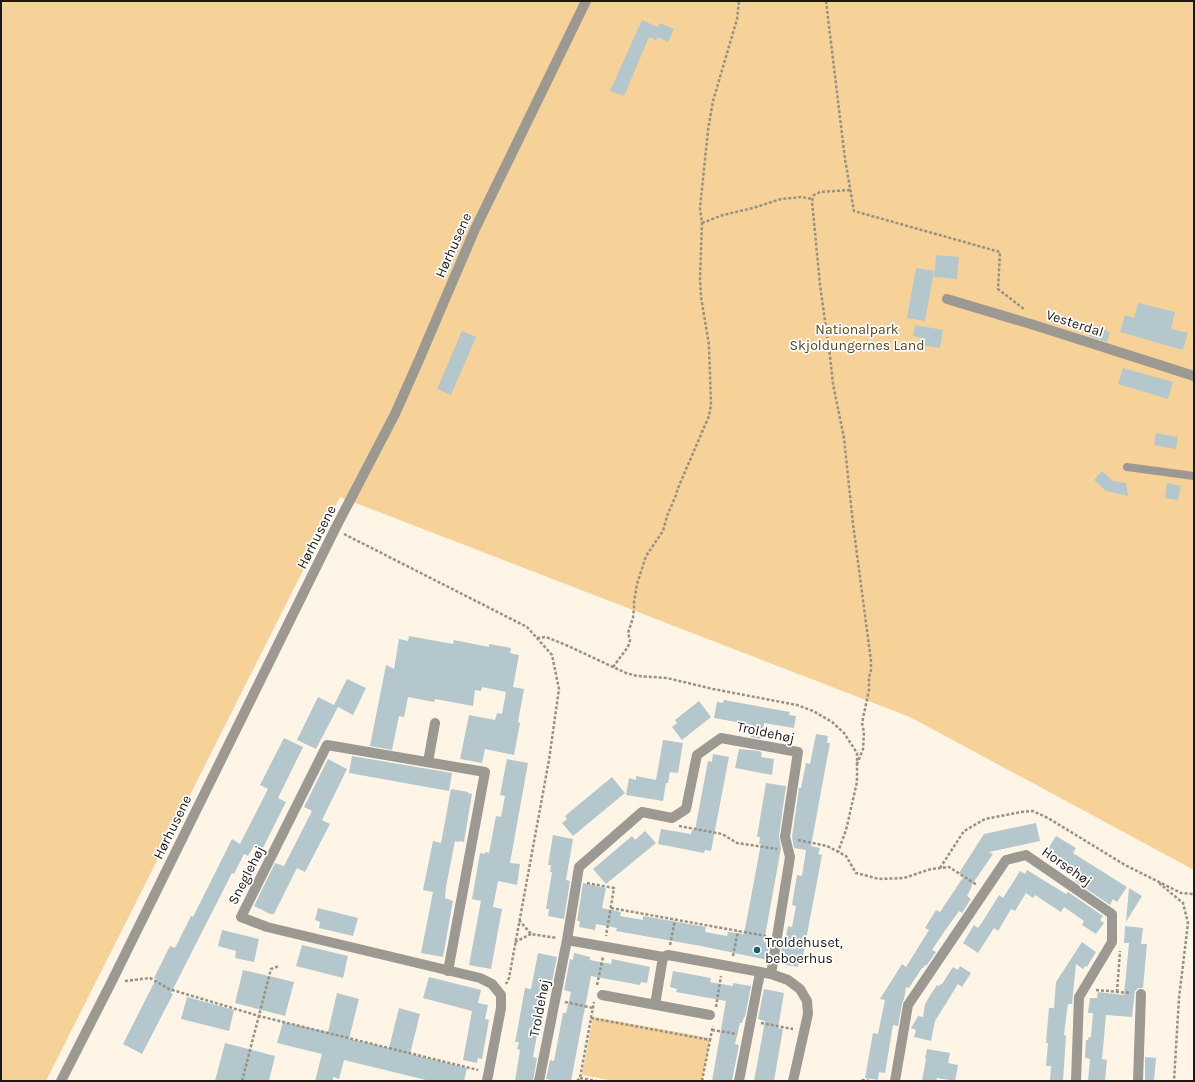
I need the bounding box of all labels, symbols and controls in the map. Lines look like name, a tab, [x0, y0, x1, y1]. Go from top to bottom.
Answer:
street label: Hørhusene	[432, 210, 475, 280]
street label: Vesterdal	[1044, 306, 1106, 341]
park label: Nationalpark Skjoldungernes Land	[790, 321, 924, 354]
street label: Hørhusene	[293, 503, 340, 572]
street label: Troldehøj	[735, 718, 796, 747]
street label: Hørhusene	[150, 792, 195, 862]
street label: Sneglehøj	[224, 843, 268, 907]
street label: Horsehøj	[1038, 843, 1095, 890]
place label: Troldehuset, beboerhus	[765, 934, 843, 967]
marker: Troldehuset, beboerhus	[752, 945, 762, 955]
street label: Troldehøj	[526, 978, 553, 1038]

